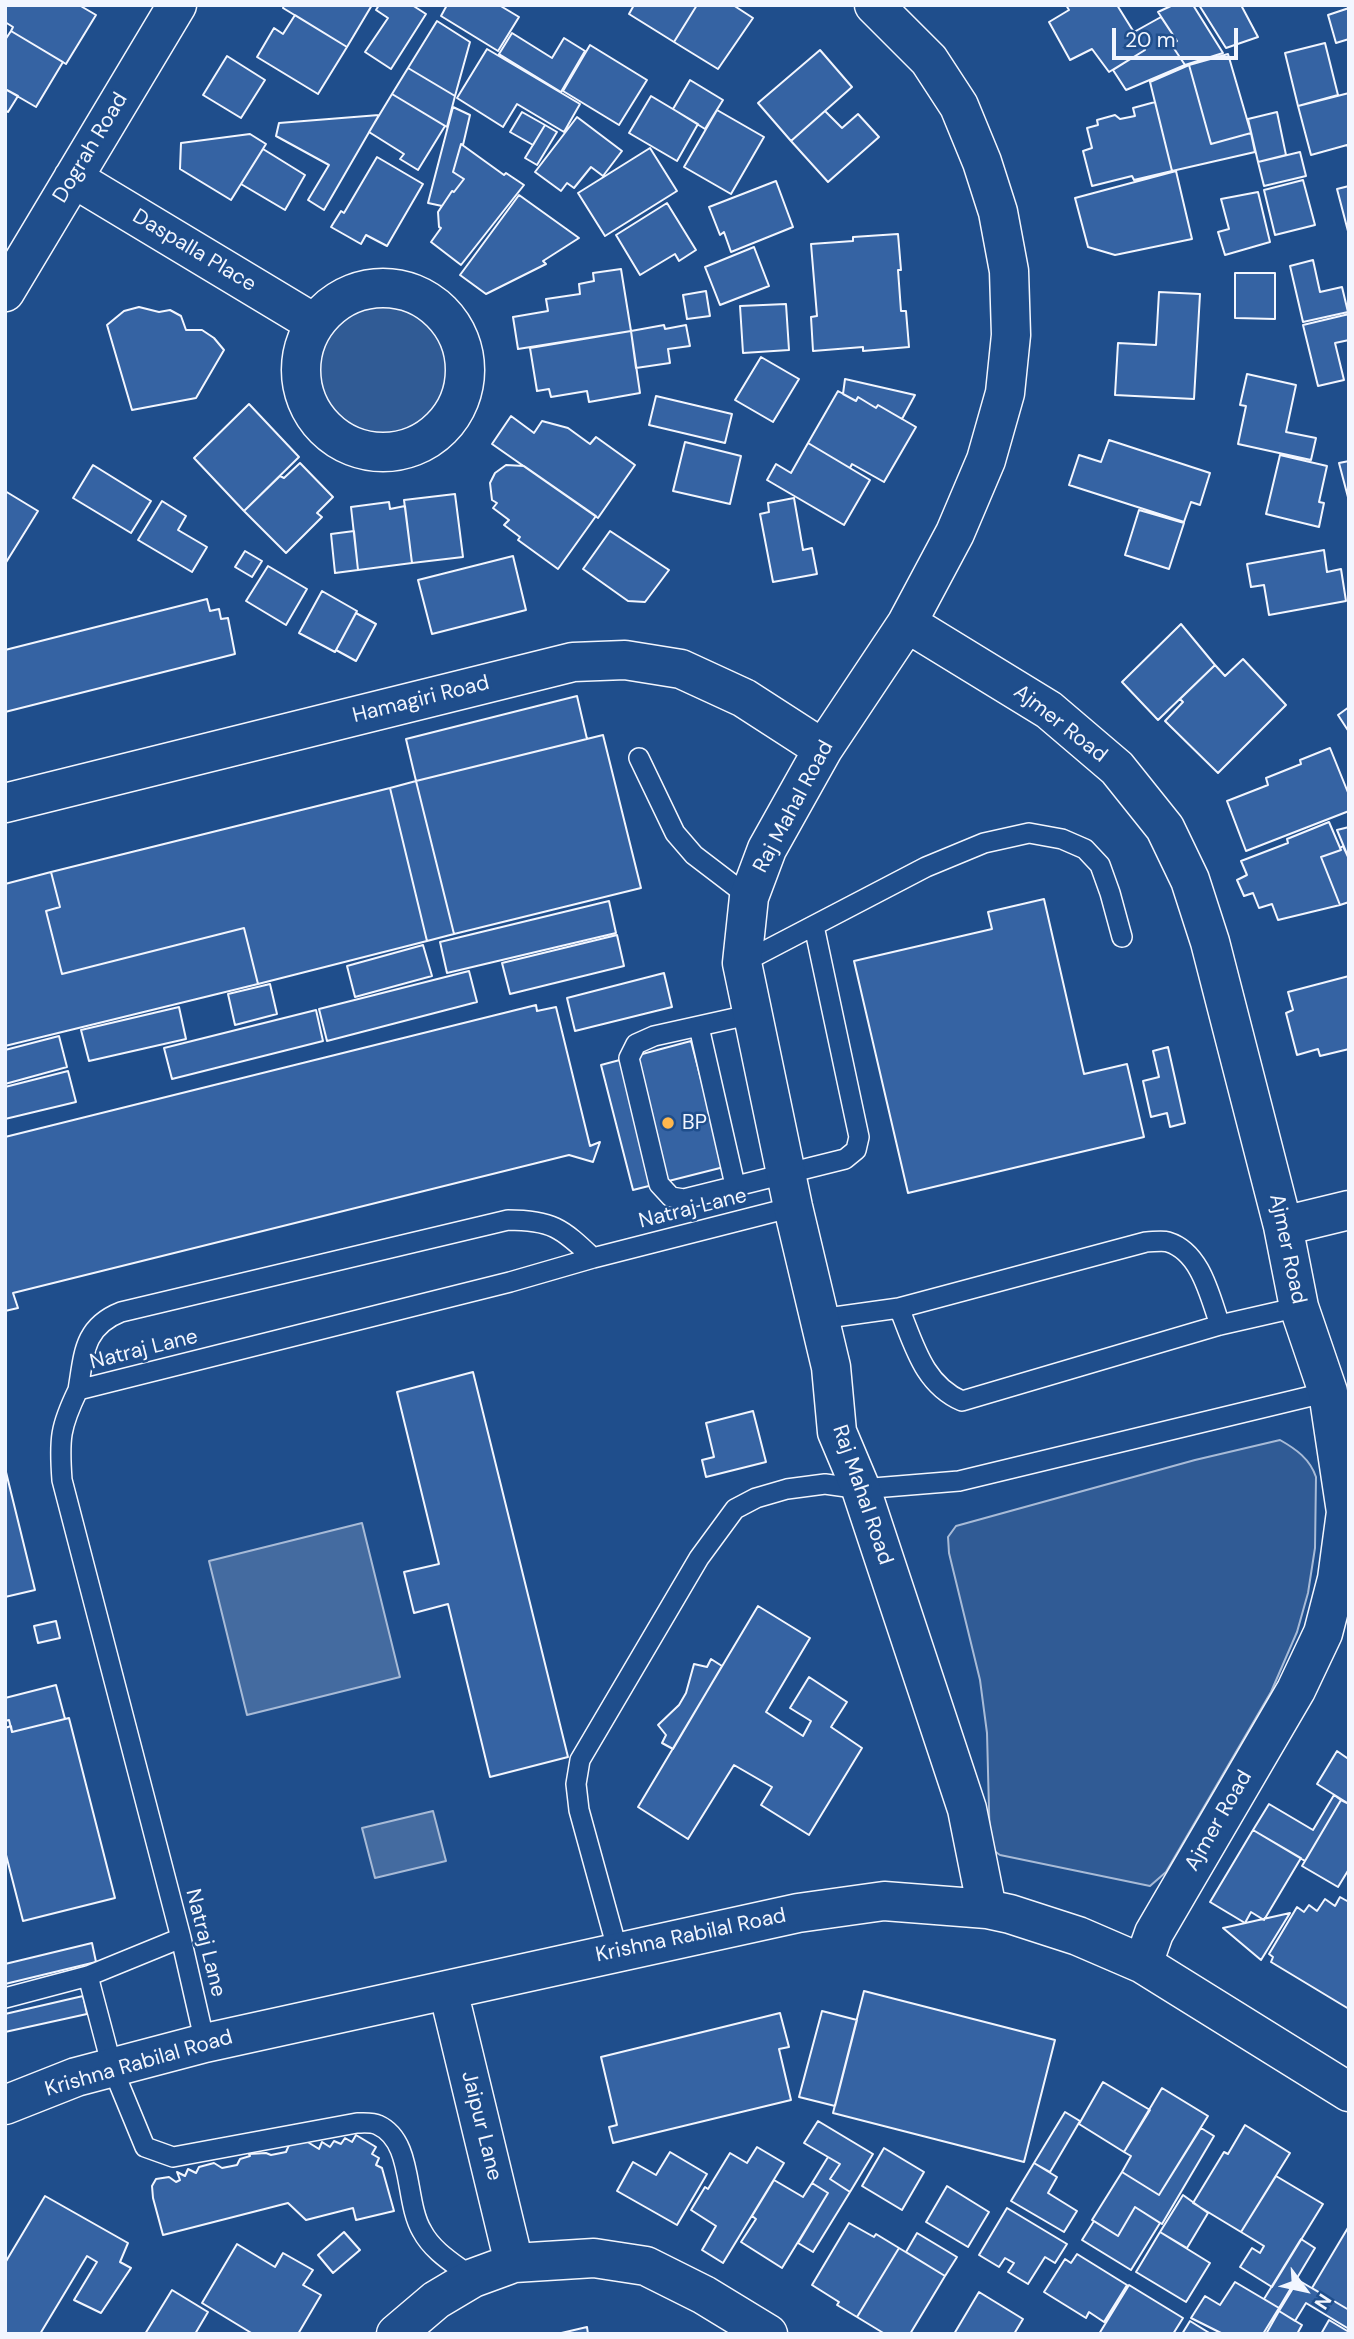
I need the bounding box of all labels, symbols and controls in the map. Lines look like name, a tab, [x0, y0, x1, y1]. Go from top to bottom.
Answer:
scale bar	[1116, 14, 1242, 58]
text: 20 m	[1125, 26, 1176, 54]
street label: Dograh Road	[48, 88, 134, 208]
street label: Daspalla Place	[128, 204, 260, 298]
street label: Hamagiri Road	[350, 671, 492, 729]
street label: Ajmer Road	[1008, 680, 1112, 768]
street label: Raj Mahal Road	[749, 737, 839, 877]
place label: BP	[682, 1110, 707, 1136]
marker: BP	[660, 1115, 676, 1131]
street label: Natraj Lane	[636, 1183, 750, 1235]
street label: Ajmer Road	[1263, 1192, 1311, 1306]
street label: Natraj Lane	[87, 1324, 201, 1376]
street label: Raj Mahal Road	[826, 1422, 898, 1568]
street label: Ajmer Road	[1180, 1766, 1258, 1876]
street label: Natraj Lane	[179, 1886, 231, 2000]
street label: Krishna Rabilal Road	[594, 1904, 788, 1968]
street label: Krishna Rabilal Road	[42, 2025, 236, 2103]
street label: Jaipur Lane	[455, 2069, 507, 2183]
north arrow	[1270, 2255, 1340, 2325]
text: N	[1309, 2289, 1337, 2314]

